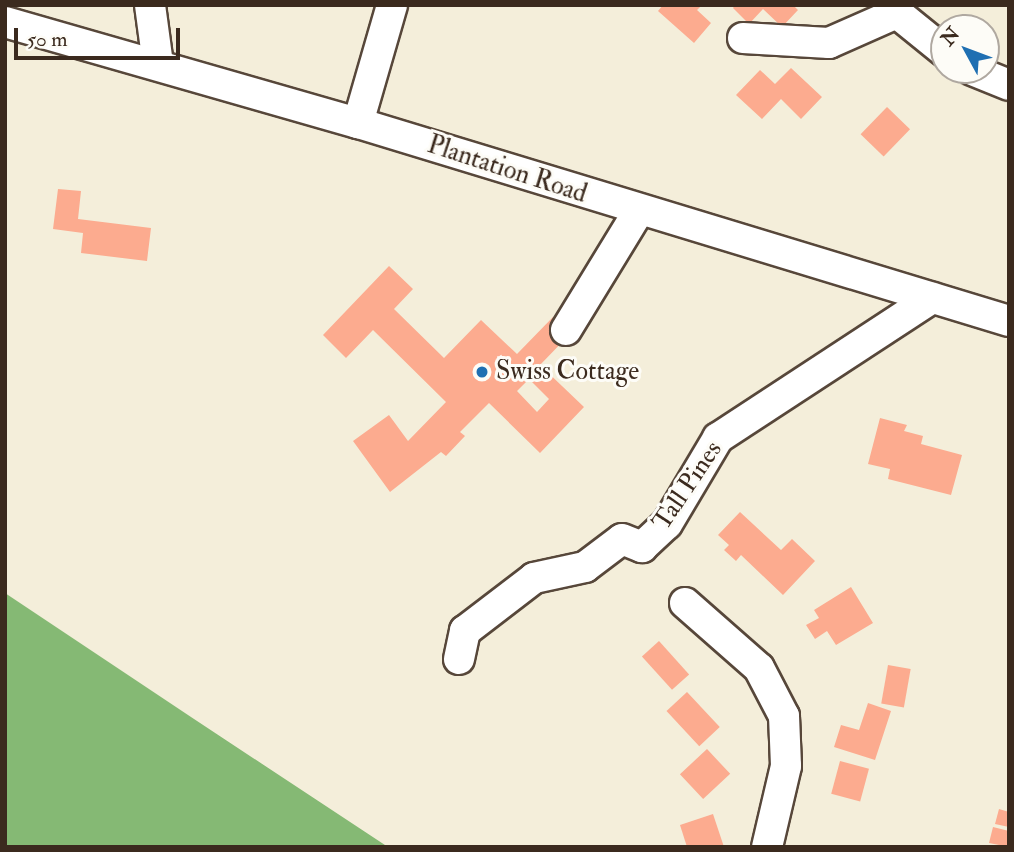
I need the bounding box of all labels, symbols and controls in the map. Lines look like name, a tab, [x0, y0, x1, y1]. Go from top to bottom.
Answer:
scale bar	[18, 14, 184, 58]
north arrow	[930, 14, 1000, 84]
text: N	[936, 22, 965, 51]
text: 50 m	[27, 26, 68, 53]
street label: Plantation Road	[423, 130, 591, 210]
place label: Swiss Cottage	[496, 356, 639, 388]
marker: Swiss Cottage	[474, 364, 490, 380]
street label: Tall Pines	[647, 435, 729, 537]

